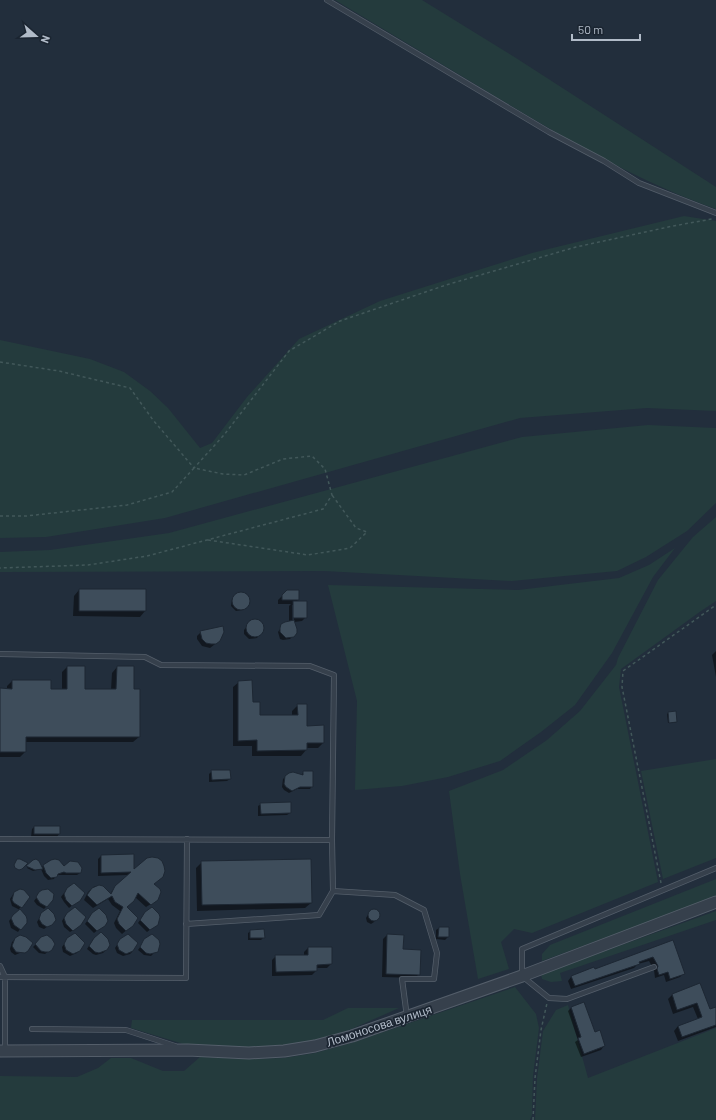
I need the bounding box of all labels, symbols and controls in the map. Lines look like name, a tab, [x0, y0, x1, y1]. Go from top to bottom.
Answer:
north arrow	[16, 16, 56, 56]
scale bar	[572, 16, 640, 42]
text: 50 m	[578, 22, 603, 36]
text: N	[39, 34, 53, 45]
street label: Ломоносова вулиця	[325, 1001, 434, 1050]

